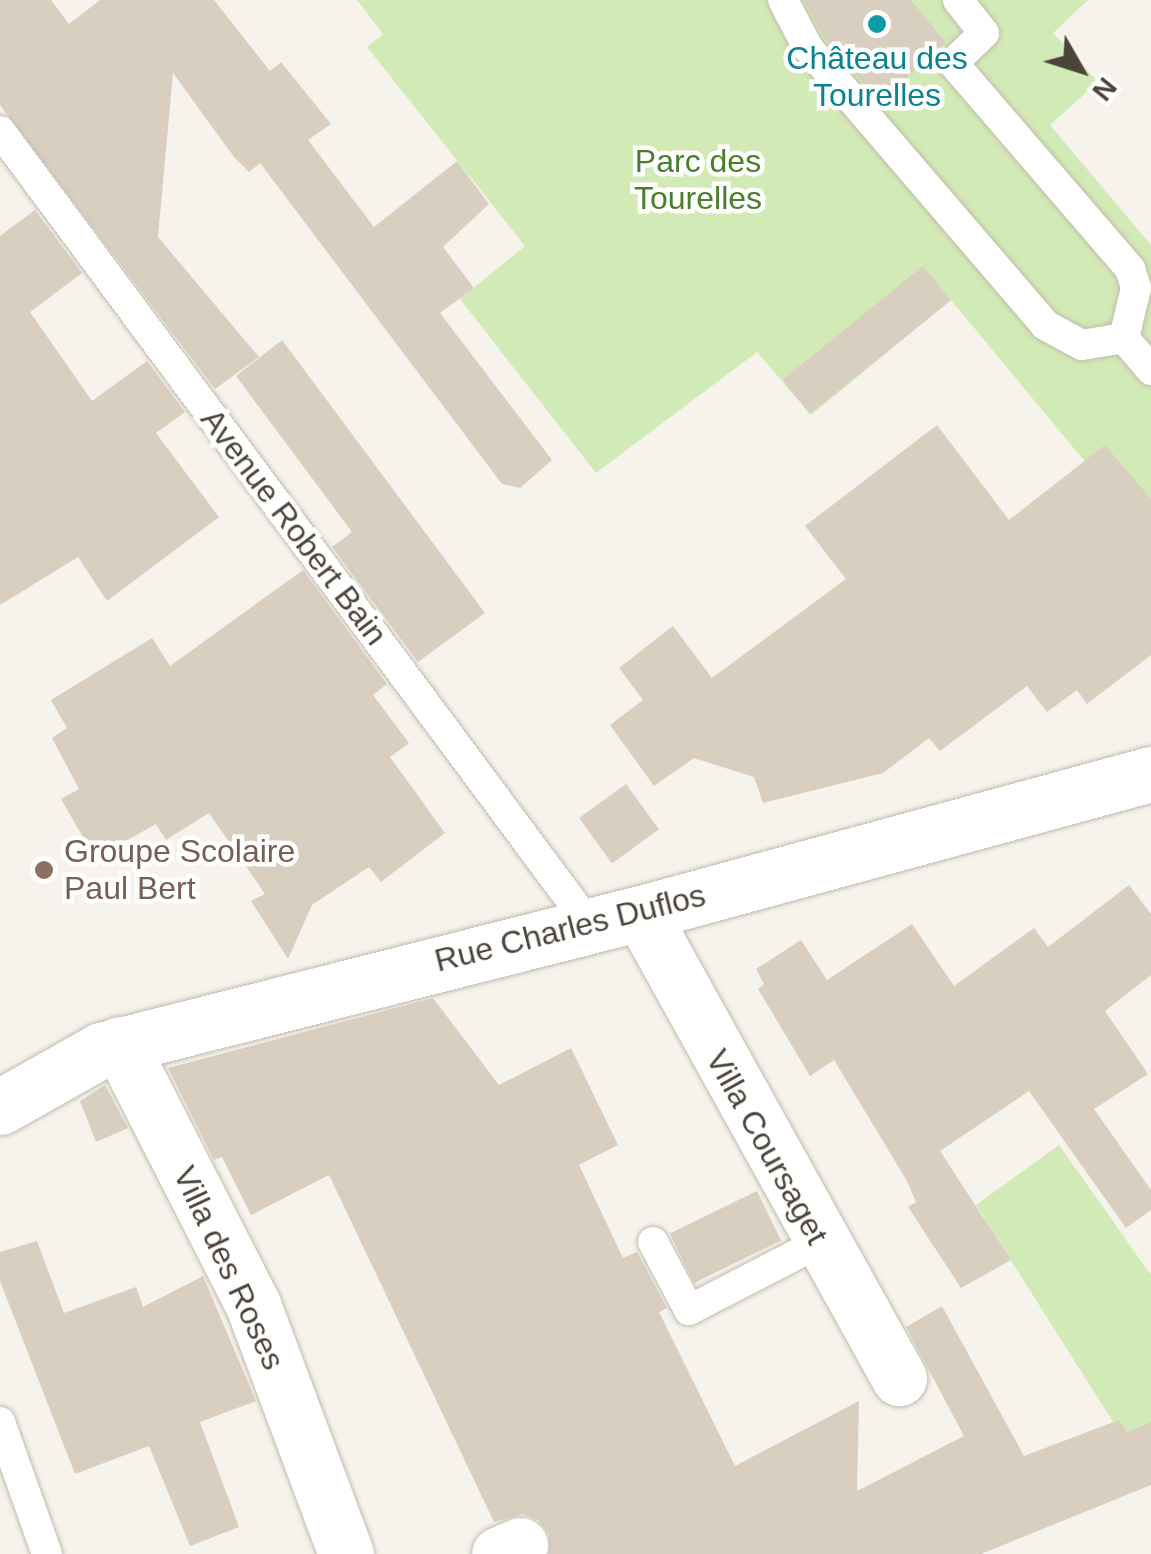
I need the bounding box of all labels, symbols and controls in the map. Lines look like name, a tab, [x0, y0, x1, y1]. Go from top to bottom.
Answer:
marker: Château des Tourelles	[866, 13, 888, 35]
north arrow	[1031, 20, 1131, 120]
place label: Château des Tourelles	[786, 40, 968, 115]
text: N	[1086, 72, 1123, 107]
park label: Parc des Tourelles	[634, 143, 762, 218]
street label: Avenue Robert Bain	[193, 401, 395, 653]
place label: Groupe Scolaire Paul Bert	[64, 833, 295, 908]
marker: Groupe Scolaire Paul Bert	[33, 859, 55, 881]
street label: Rue Charles Duflos	[431, 876, 709, 980]
street label: Villa Coursaget	[698, 1043, 836, 1251]
street label: Villa des Roses	[165, 1160, 293, 1376]

